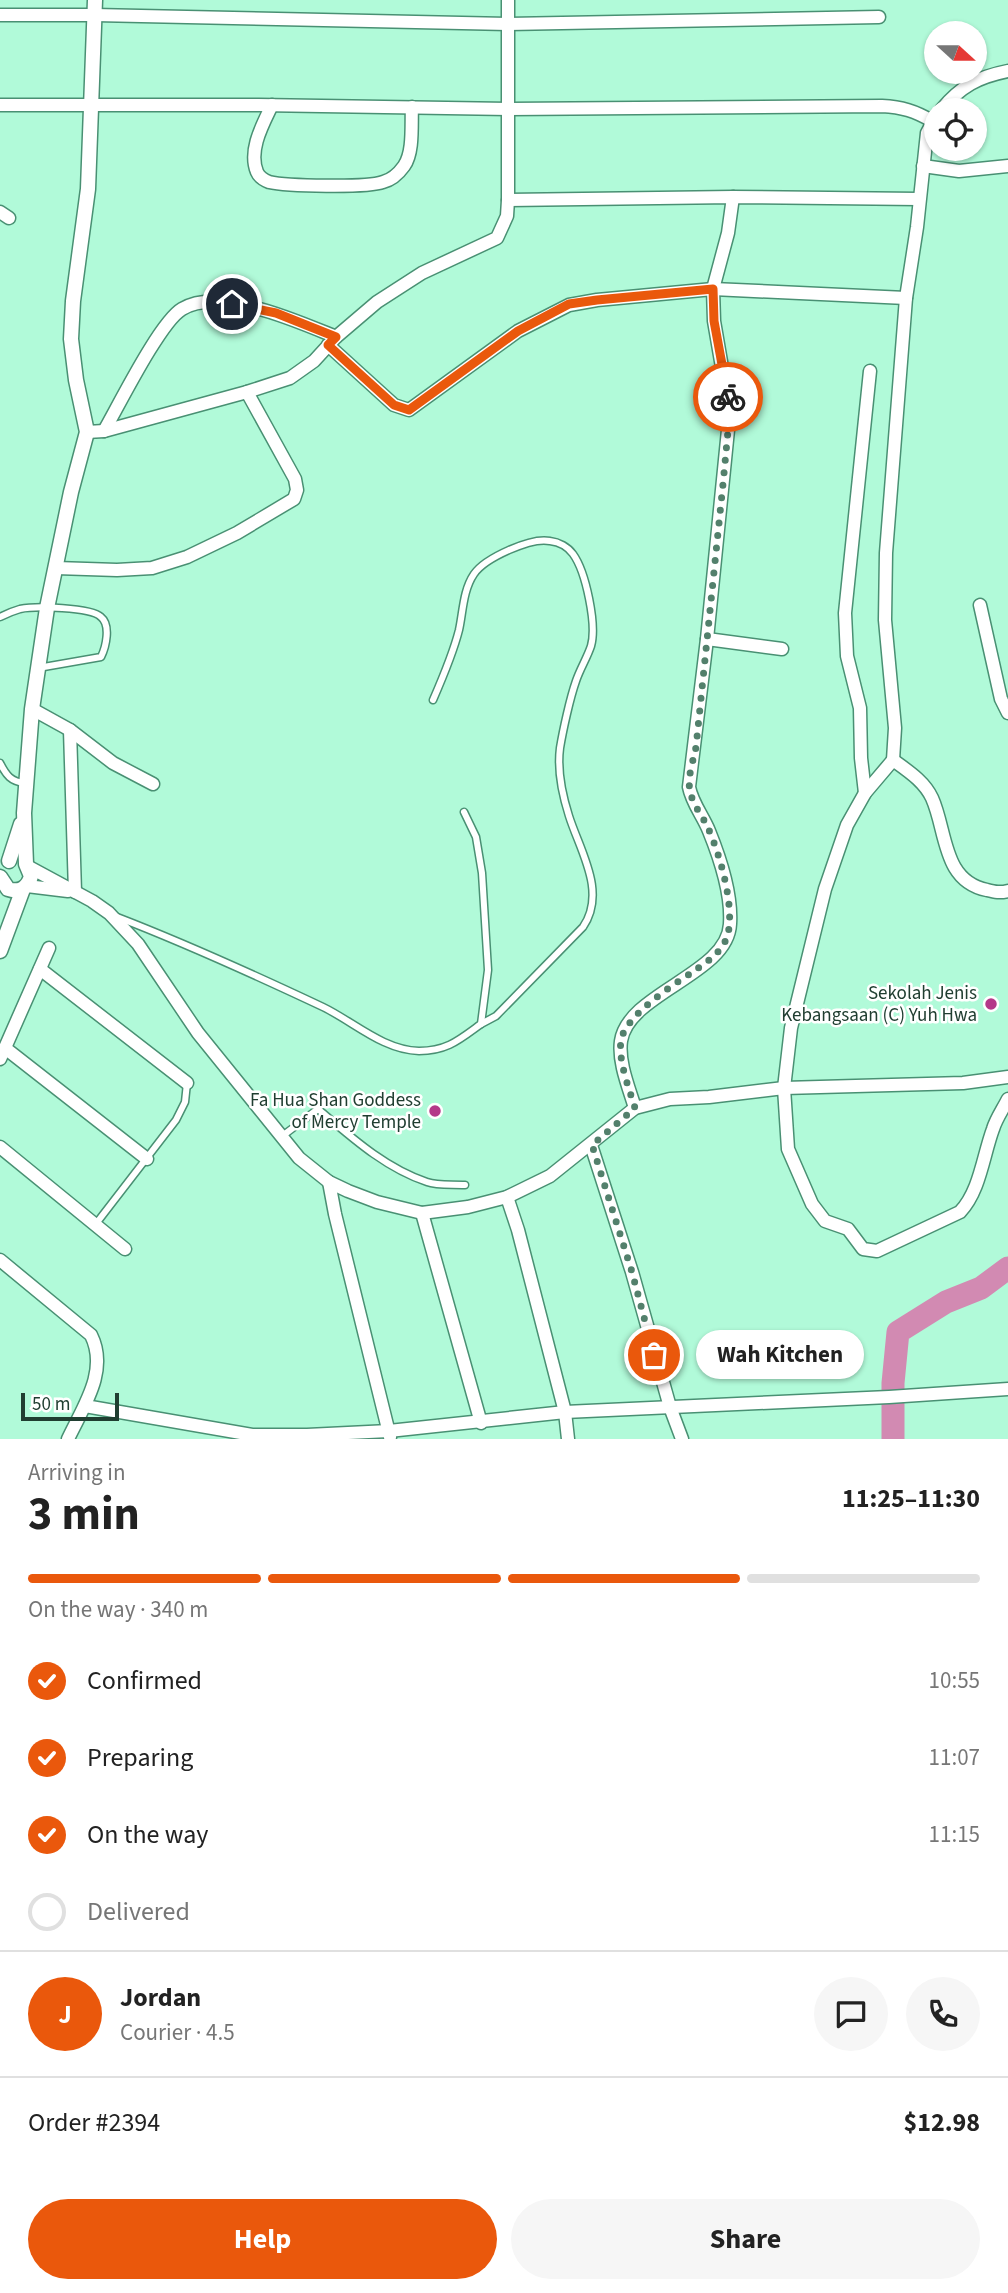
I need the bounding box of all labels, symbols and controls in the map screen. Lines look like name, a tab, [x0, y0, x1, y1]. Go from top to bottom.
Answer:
north arrow	[924, 21, 987, 84]
map controls	[924, 21, 987, 161]
button: locate	[924, 98, 987, 161]
pin	[202, 274, 262, 334]
icon: home	[213, 285, 251, 323]
courier	[693, 362, 763, 432]
icon: bike	[709, 378, 747, 416]
place label: Sekolah Jenis Kebangsaan (C) Yuh Hwa	[781, 980, 977, 1029]
marker: Sekolah Jenis Kebangsaan (C) Yuh Hwa	[983, 996, 999, 1012]
place label: Fa Hua Shan Goddess of Mercy Temple	[250, 1087, 421, 1136]
marker: Fa Hua Shan Goddess of Mercy Temple	[427, 1103, 443, 1119]
pin	[624, 1325, 684, 1385]
callout: Wah Kitchen	[696, 1330, 864, 1380]
icon: bag	[635, 1336, 673, 1374]
text: Wah Kitchen	[717, 1338, 843, 1371]
scale bar	[21, 1390, 119, 1422]
text: 50 m	[32, 1391, 70, 1418]
text: Arriving in	[28, 1456, 126, 1489]
text: 11:25–11:30	[842, 1480, 980, 1517]
text: 3 min	[28, 1482, 140, 1547]
text: On the way · 340 m	[28, 1593, 208, 1626]
icon: check	[28, 1662, 66, 1700]
text: Confirmed	[87, 1662, 202, 1699]
text: 10:55	[929, 1664, 980, 1697]
icon: check	[28, 1739, 66, 1777]
text: Preparing	[87, 1739, 193, 1776]
text: 11:07	[929, 1741, 980, 1774]
icon: check	[28, 1816, 66, 1854]
text: On the way	[87, 1816, 208, 1853]
text: 11:15	[929, 1818, 980, 1851]
text: Delivered	[87, 1893, 190, 1930]
button: chat	[814, 1977, 888, 2051]
button: phone	[906, 1977, 980, 2051]
text: Jordan	[120, 1979, 201, 2016]
text: J	[58, 1996, 72, 2033]
text: Courier · 4.5	[120, 2016, 235, 2049]
text: Order #2394	[28, 2104, 160, 2141]
text: $12.98	[904, 2104, 980, 2141]
button: Help	[28, 2199, 497, 2279]
button: Share	[511, 2199, 980, 2279]

